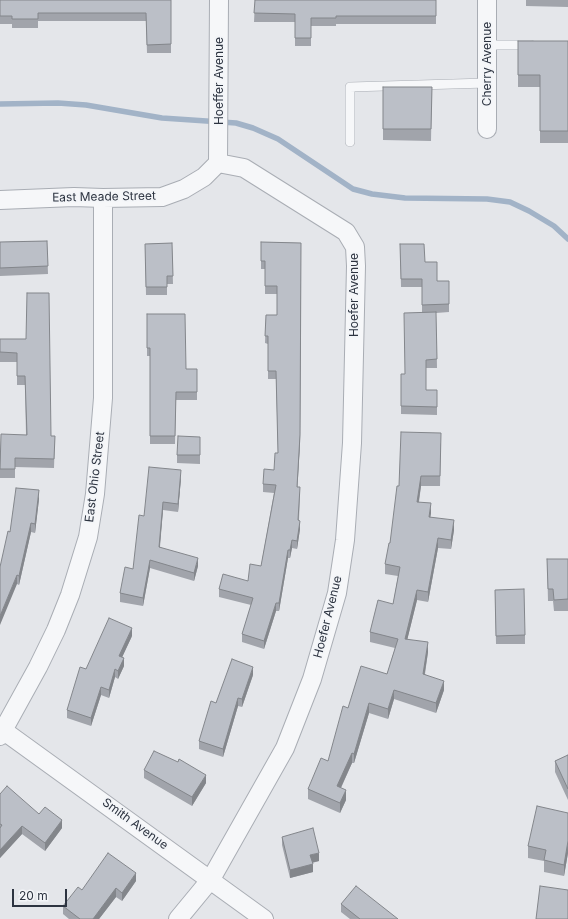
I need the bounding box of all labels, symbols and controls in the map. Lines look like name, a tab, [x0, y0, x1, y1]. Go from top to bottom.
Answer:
street label: Cherry Avenue	[480, 22, 494, 106]
street label: Hoeffer Avenue	[212, 37, 226, 125]
street label: East Meade Street	[52, 189, 156, 205]
street label: Hoefer Avenue	[347, 253, 361, 337]
street label: East Ohio Street	[82, 431, 108, 523]
street label: Hoefer Avenue	[311, 574, 345, 660]
street label: Smith Avenue	[99, 795, 171, 853]
scale bar	[14, 881, 69, 907]
text: 20 m	[19, 888, 48, 903]

